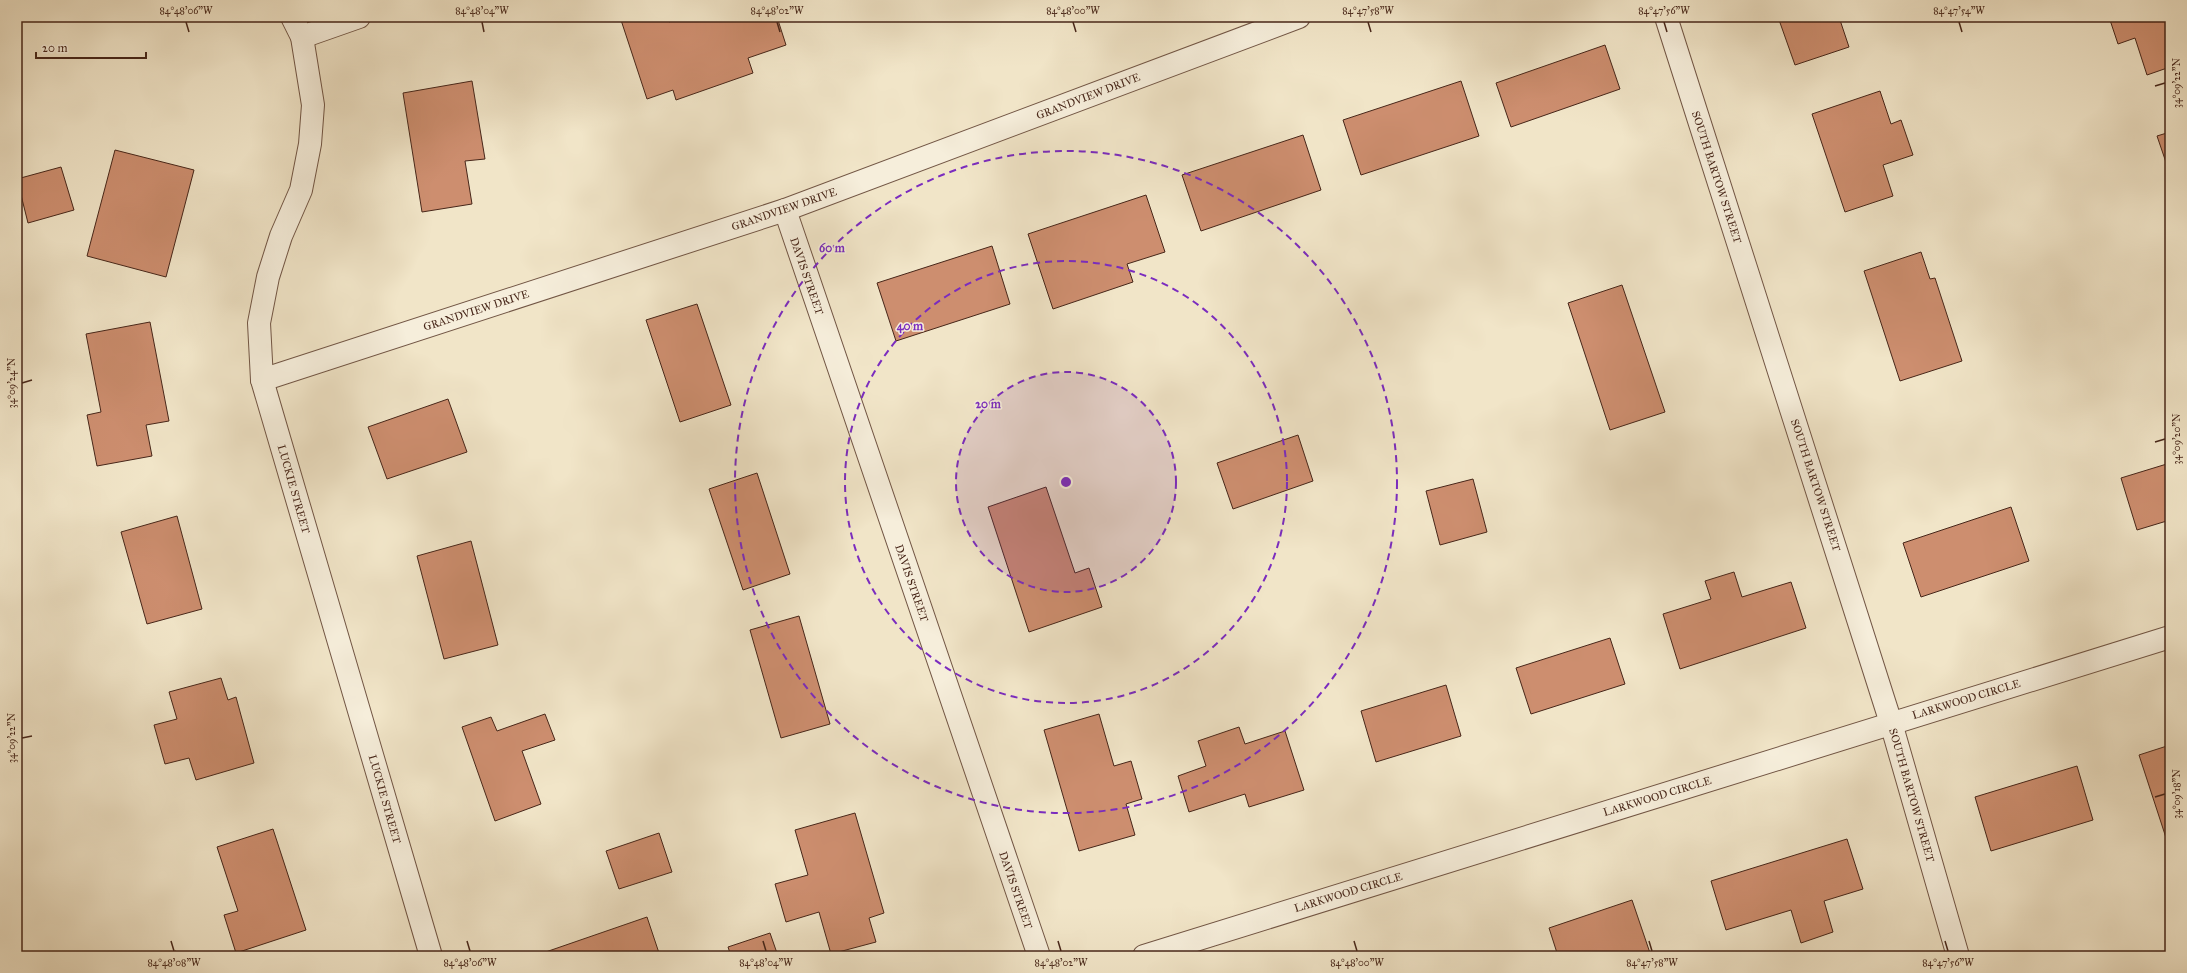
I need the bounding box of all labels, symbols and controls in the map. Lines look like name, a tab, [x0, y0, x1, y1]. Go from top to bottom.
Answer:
text: 84°48'06"W	[160, 5, 213, 17]
text: 84°48'04"W	[455, 5, 509, 17]
text: 84°48'02"W	[751, 5, 804, 17]
text: 84°48'00"W	[1046, 5, 1100, 17]
text: 84°47'58"W	[1342, 5, 1394, 17]
text: 84°47'56"W	[1638, 5, 1690, 17]
text: 84°47'54"W	[1933, 5, 1985, 17]
scale bar	[36, 34, 146, 60]
text: 20 m	[42, 41, 68, 55]
text: 34°09'22"N	[2171, 58, 2183, 108]
street label: GRANDVIEW DRIVE	[1034, 71, 1142, 122]
street label: SOUTH BARTOW STREET	[1689, 109, 1744, 245]
street label: GRANDVIEW DRIVE	[730, 185, 839, 234]
street label: DAVIS STREET	[787, 236, 826, 317]
text: 60 m	[819, 241, 846, 255]
street label: GRANDVIEW DRIVE	[422, 287, 531, 334]
text: 40 m	[897, 319, 924, 334]
text: 34°09'24"N	[6, 357, 18, 408]
text: 20 m	[975, 397, 1002, 411]
text: 34°09'20"N	[2171, 413, 2183, 464]
street label: SOUTH BARTOW STREET	[1788, 417, 1843, 553]
street label: LUCKIE STREET	[275, 443, 313, 535]
centre of rings	[1059, 475, 1073, 489]
street label: DAVIS STREET	[892, 543, 931, 624]
street label: LARKWOOD CIRCLE	[1910, 677, 2022, 722]
text: 34°09'22"N	[6, 713, 18, 763]
street label: SOUTH BARTOW STREET	[1886, 727, 1937, 864]
street label: LUCKIE STREET	[366, 753, 404, 845]
text: 34°09'18"N	[2171, 769, 2183, 819]
street label: LARKWOOD CIRCLE	[1601, 774, 1713, 819]
street label: DAVIS STREET	[996, 850, 1035, 931]
street label: LARKWOOD CIRCLE	[1292, 870, 1404, 915]
text: 84°48'08"W	[147, 957, 201, 969]
text: 84°48'06"W	[444, 957, 497, 969]
text: 84°48'04"W	[739, 957, 793, 969]
text: 84°48'02"W	[1035, 957, 1088, 969]
text: 84°48'00"W	[1330, 957, 1384, 969]
text: 84°47'58"W	[1626, 957, 1678, 969]
text: 84°47'56"W	[1922, 957, 1974, 969]

